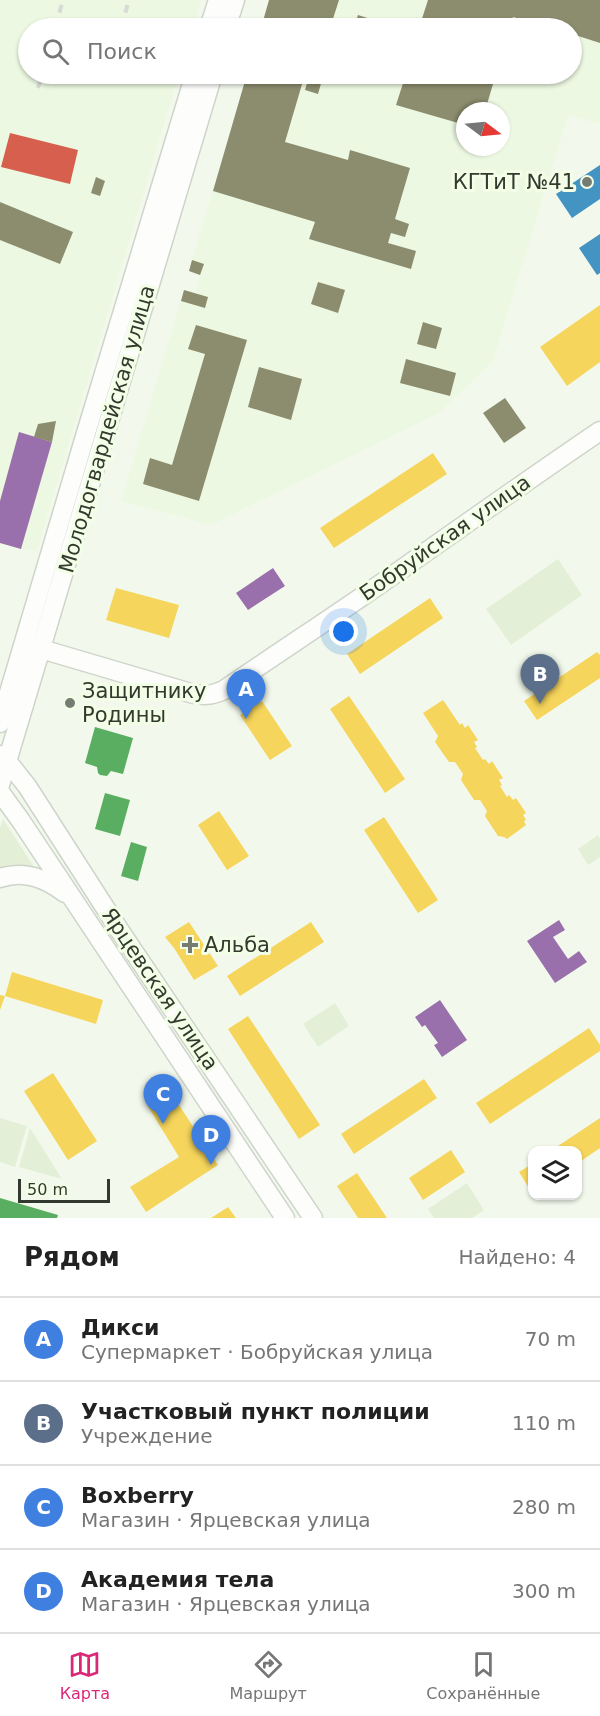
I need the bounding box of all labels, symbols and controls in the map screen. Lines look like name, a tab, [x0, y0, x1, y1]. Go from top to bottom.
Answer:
search box	[18, 18, 582, 84]
icon: search	[39, 35, 72, 68]
text: Поиск	[87, 39, 157, 64]
north arrow	[456, 102, 510, 156]
place label: КГТиТ №41	[453, 170, 575, 194]
marker: КГТиТ №41	[580, 175, 594, 189]
street label: Молодогвардейская улица	[54, 282, 160, 576]
street label: Бобруйская улица	[355, 470, 535, 606]
your location	[329, 617, 358, 646]
pin: B	[520, 654, 560, 704]
pin: A	[226, 670, 266, 719]
place label: Защитнику Родины	[82, 679, 206, 727]
marker: Защитнику Родины	[63, 696, 77, 710]
street label: Ярцевская улица	[97, 903, 223, 1075]
place label: Альба	[204, 933, 270, 957]
marker: Альба	[181, 936, 199, 954]
pin: C	[144, 1074, 182, 1124]
pin: D	[192, 1116, 230, 1165]
map controls	[528, 1146, 582, 1200]
button: layers	[528, 1146, 582, 1200]
scale bar	[18, 1176, 110, 1204]
text: 50 m	[27, 1180, 68, 1199]
text: Рядом	[24, 1242, 120, 1272]
text: Найдено: 4	[458, 1245, 576, 1269]
text: Дикси	[81, 1315, 159, 1340]
text: A	[36, 1327, 51, 1351]
text: 70 m	[525, 1327, 576, 1351]
text: Супермаркет · Бобруйская улица	[81, 1340, 433, 1364]
text: Участковый пункт полиции	[81, 1399, 430, 1424]
text: B	[36, 1411, 51, 1435]
text: 110 m	[512, 1411, 576, 1435]
text: Учреждение	[81, 1424, 213, 1448]
text: Boxberry	[81, 1483, 194, 1508]
text: C	[36, 1495, 51, 1519]
text: 280 m	[512, 1495, 576, 1519]
text: Магазин · Ярцевская улица	[81, 1508, 371, 1532]
text: Академия тела	[81, 1567, 274, 1592]
text: D	[35, 1579, 52, 1603]
text: 300 m	[512, 1579, 576, 1603]
text: Магазин · Ярцевская улица	[81, 1592, 371, 1616]
tab: Карта	[60, 1648, 110, 1703]
tab: Маршрут	[229, 1648, 307, 1703]
tab: Сохранённые	[426, 1648, 540, 1703]

